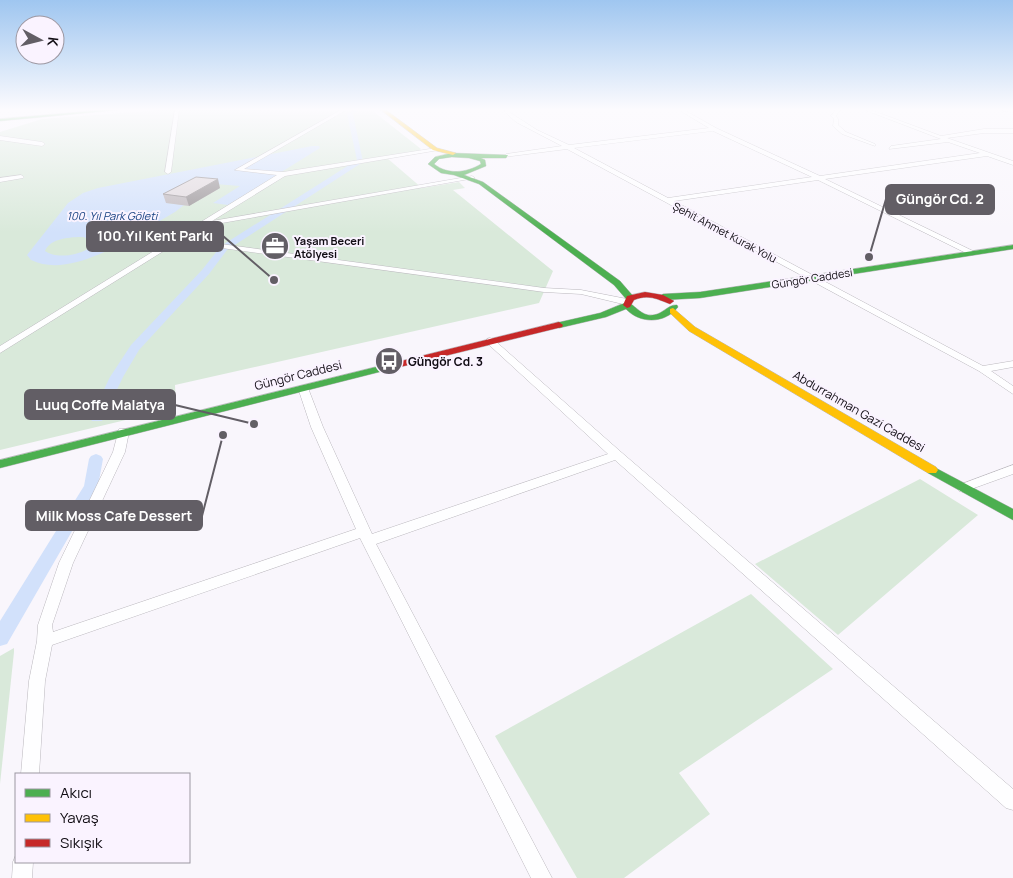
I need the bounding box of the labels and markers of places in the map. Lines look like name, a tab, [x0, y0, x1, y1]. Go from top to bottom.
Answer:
callout: Güngör Cd. 2	[886, 185, 994, 214]
callout: 100.Yıl Kent Parkı	[87, 222, 223, 251]
office icon: Yaşam Beceri Atölyesi	[260, 231, 290, 261]
place label: Yaşam Beceri Atölyesi	[294, 233, 364, 261]
bus stop icon: Güngör Cd. 3	[374, 346, 404, 376]
place label: Güngör Cd. 3	[408, 353, 483, 370]
callout: Luuq Coffe Malatya	[25, 390, 175, 419]
callout: Milk Moss Cafe Dessert	[26, 501, 202, 530]

